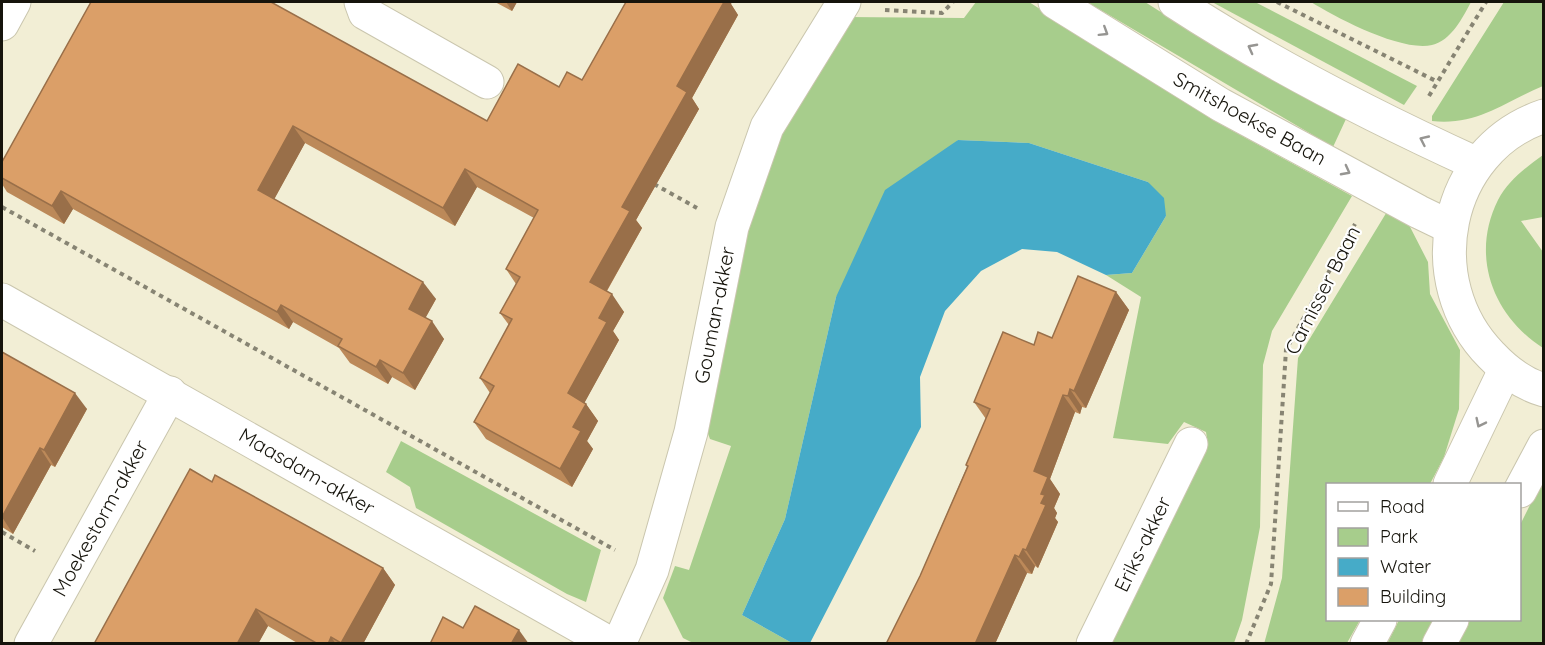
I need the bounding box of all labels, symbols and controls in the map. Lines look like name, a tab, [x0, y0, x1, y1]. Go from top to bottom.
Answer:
one-way arrow	[1098, 25, 1109, 36]
one-way arrow	[1248, 44, 1258, 55]
street label: Smitshoekse Baan	[1169, 66, 1331, 170]
one-way arrow	[1420, 135, 1431, 147]
one-way arrow	[1340, 164, 1350, 175]
street label: Carnisser Baan	[1279, 222, 1365, 358]
street label: Gouman-akker	[688, 244, 740, 386]
one-way arrow	[1476, 417, 1488, 428]
street label: Maasdam-akker	[235, 422, 380, 520]
street label: Moekestorm-akker	[47, 435, 154, 601]
legend	[1326, 483, 1521, 621]
street label: Eriks-akker	[1108, 492, 1176, 596]
text: Road	[1380, 495, 1425, 518]
text: Park	[1380, 525, 1418, 548]
text: Water	[1380, 555, 1431, 578]
text: Building	[1380, 585, 1446, 608]

